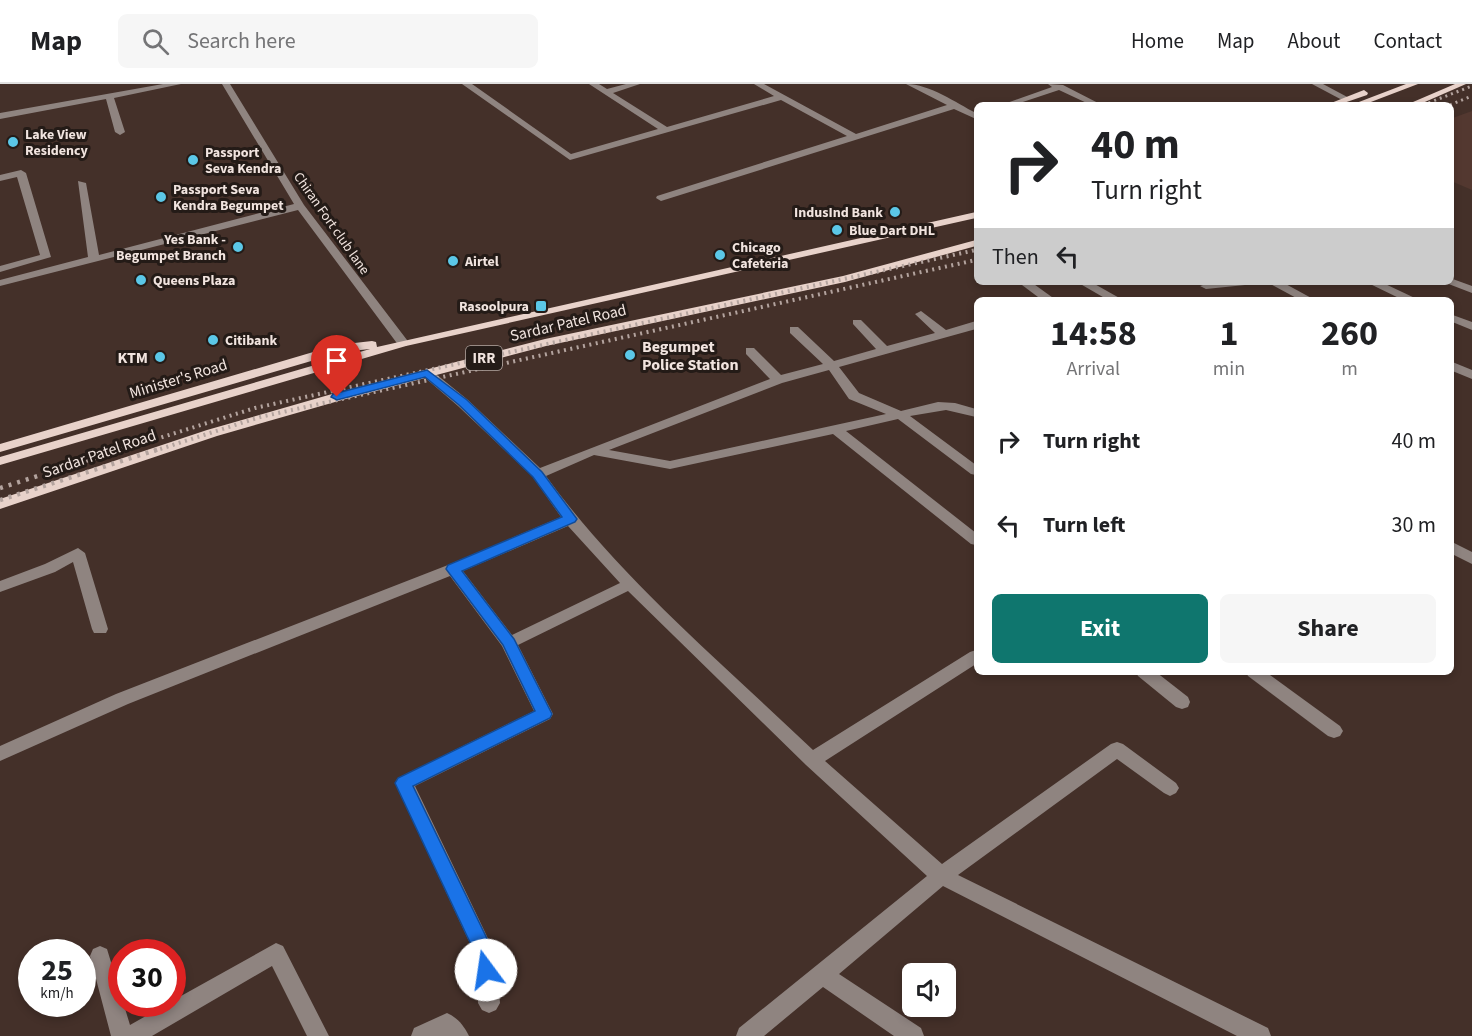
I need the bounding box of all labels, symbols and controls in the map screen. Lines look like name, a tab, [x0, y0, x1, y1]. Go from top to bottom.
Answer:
search box	[118, 14, 538, 68]
text: Map	[30, 21, 82, 61]
icon: search	[139, 25, 172, 58]
text: Search here	[187, 25, 296, 57]
text: Home	[1131, 26, 1184, 56]
text: Map	[1217, 26, 1255, 56]
text: About	[1288, 26, 1340, 56]
text: Contact	[1373, 26, 1442, 56]
text: 40 m	[1091, 115, 1180, 175]
place label: Lake View Residency	[25, 125, 89, 161]
icon: right	[992, 126, 1070, 204]
marker: Lake View Residency	[6, 135, 20, 149]
place label: Passport Seva Kendra	[205, 143, 281, 179]
marker: Passport Seva Kendra	[186, 153, 200, 167]
street label: Chiran Fort club lane	[288, 168, 374, 279]
text: Turn right	[1091, 171, 1202, 210]
place label: Passport Seva Kendra Begumpet	[173, 180, 284, 216]
marker: Passport Seva Kendra Begumpet	[154, 190, 168, 204]
place label: IndusInd Bank	[794, 203, 883, 223]
marker: IndusInd Bank	[888, 205, 902, 219]
place label: Blue Dart DHL	[849, 221, 935, 241]
marker: Blue Dart DHL	[830, 223, 844, 237]
place label: Yes Bank - Begumpet Branch	[116, 230, 226, 266]
place label: Chicago Cafeteria	[732, 238, 788, 274]
marker: Yes Bank - Begumpet Branch	[231, 240, 245, 254]
icon: left	[1051, 240, 1084, 273]
text: Then	[992, 241, 1039, 273]
marker: Chicago Cafeteria	[713, 248, 727, 262]
place label: Airtel	[464, 252, 499, 272]
marker: Airtel	[446, 254, 460, 268]
place label: Queens Plaza	[153, 271, 235, 291]
marker: Queens Plaza	[134, 273, 148, 287]
place label: Rasoolpura	[459, 297, 529, 317]
street label: Sardar Patel Road	[508, 299, 629, 347]
marker: Rasoolpura	[534, 299, 548, 313]
text: 14:58	[1050, 308, 1137, 359]
text: 1	[1219, 308, 1238, 359]
text: 260	[1321, 308, 1378, 359]
place label: Citibank	[225, 331, 277, 351]
marker: Citibank	[206, 333, 220, 347]
pin	[311, 335, 362, 397]
place label: Begumpet Police Station	[642, 336, 739, 376]
icon: arrive	[320, 344, 353, 377]
road number: IRR	[466, 346, 502, 370]
place label: KTM	[118, 347, 148, 369]
marker: Begumpet Police Station	[623, 348, 637, 362]
marker: KTM	[153, 350, 167, 364]
street label: Minister's Road	[127, 354, 230, 404]
text: Arrival	[1066, 355, 1120, 383]
text: min	[1213, 355, 1245, 383]
text: m	[1341, 355, 1358, 383]
street label: Sardar Patel Road	[40, 424, 159, 484]
icon: right	[992, 425, 1025, 458]
text: Turn right	[1043, 425, 1140, 457]
text: 40 m	[1391, 425, 1436, 457]
icon: left	[992, 509, 1025, 542]
text: Turn left	[1043, 509, 1125, 541]
text: 30 m	[1391, 509, 1436, 541]
button: Exit	[992, 594, 1208, 663]
button: Share	[1220, 594, 1436, 663]
position arrow	[454, 938, 518, 1002]
speed limit sign: 30	[108, 939, 186, 1017]
text: 25	[41, 949, 73, 992]
map controls	[902, 963, 956, 1017]
button: sound	[902, 963, 956, 1017]
text: km/h	[40, 983, 74, 1004]

